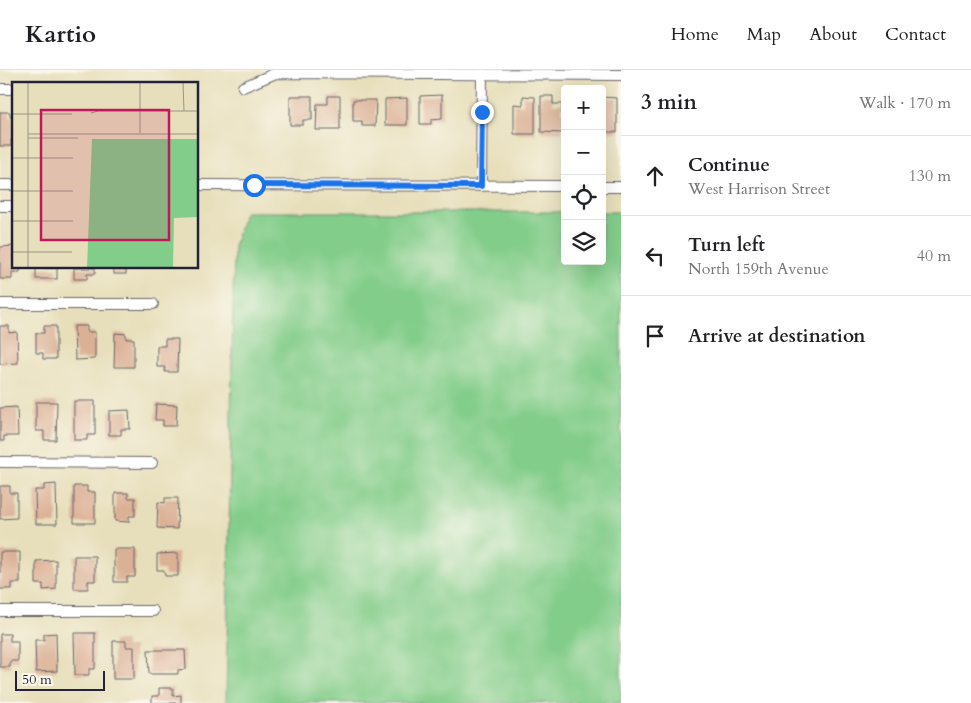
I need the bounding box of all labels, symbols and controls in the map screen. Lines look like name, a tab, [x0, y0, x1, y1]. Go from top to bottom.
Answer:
text: Kartio	[25, 18, 96, 51]
text: Home	[671, 22, 719, 47]
text: Map	[747, 22, 781, 47]
text: About	[809, 22, 857, 47]
text: Contact	[885, 22, 946, 47]
inset map	[12, 82, 199, 269]
map controls	[561, 85, 606, 265]
button: +	[561, 85, 606, 130]
text: 3 min	[641, 88, 697, 117]
text: Walk · 170 m	[859, 92, 951, 114]
route end	[471, 101, 494, 124]
button: −	[561, 130, 606, 175]
text: Continue	[688, 152, 770, 178]
icon: ahead	[641, 162, 669, 190]
text: 130 m	[909, 165, 951, 187]
route start	[243, 174, 266, 197]
button: locate	[561, 175, 606, 220]
text: West Harrison Street	[688, 178, 830, 200]
button: layers	[561, 220, 606, 265]
text: Turn left	[688, 232, 765, 258]
icon: left	[641, 242, 669, 270]
text: 40 m	[917, 245, 951, 267]
text: North 159th Avenue	[688, 258, 829, 280]
icon: arrive	[641, 322, 669, 350]
text: Arrive at destination	[688, 323, 865, 349]
scale bar	[15, 668, 105, 691]
text: 50 m	[22, 670, 52, 689]

